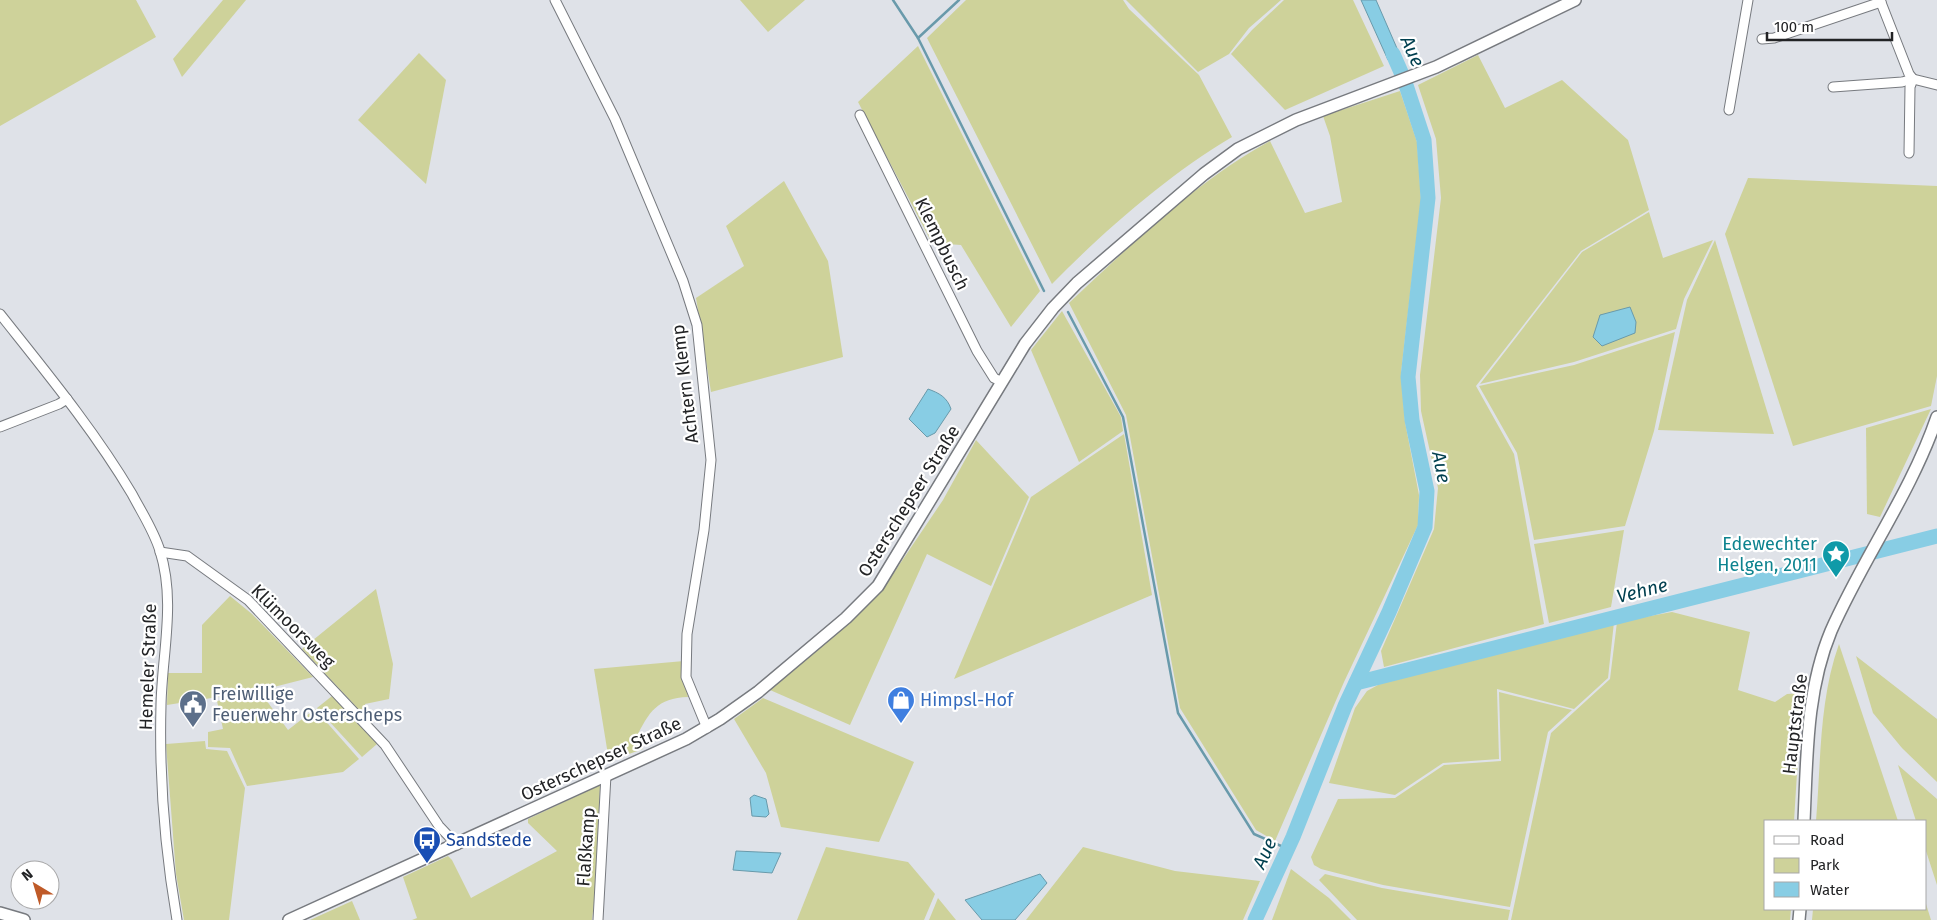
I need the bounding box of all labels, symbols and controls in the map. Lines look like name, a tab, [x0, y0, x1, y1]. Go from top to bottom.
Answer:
scale bar	[1767, 10, 1892, 42]
text: 100 m	[1774, 18, 1814, 36]
water label: Aue	[1395, 31, 1430, 70]
street label: Klempbusch	[910, 194, 974, 294]
street label: Achtern Klemp	[667, 323, 703, 445]
street label: Osterschepser Straße	[853, 421, 965, 581]
water label: Aue	[1427, 448, 1456, 485]
place label: Edewechter Helgen, 2011	[1717, 533, 1817, 576]
place icon: Edewechter Helgen, 2011	[1821, 539, 1851, 578]
water label: Vehne	[1614, 573, 1670, 608]
street label: Klümoorsweg	[246, 579, 340, 673]
street label: Hemeler Straße	[135, 603, 161, 731]
street label: Hauptstraße	[1778, 672, 1812, 776]
place label: Freiwillige Feuerwehr Osterscheps	[212, 683, 402, 726]
shop icon: Himpsl-Hof	[886, 685, 916, 724]
public building icon: Freiwillige Feuerwehr Osterscheps	[178, 689, 208, 728]
place label: Himpsl-Hof	[920, 689, 1015, 711]
street label: Osterschepser Straße	[517, 712, 685, 806]
street label: Flaßkamp	[572, 807, 600, 887]
legend	[1764, 820, 1927, 910]
bus stop icon: Sandstede	[412, 825, 442, 864]
place label: Sandstede	[446, 829, 532, 851]
text: Road	[1810, 831, 1845, 849]
water label: Aue	[1247, 834, 1282, 873]
text: Park	[1810, 856, 1840, 874]
north arrow	[10, 860, 60, 910]
text: N	[18, 866, 36, 885]
text: Water	[1810, 881, 1849, 899]

